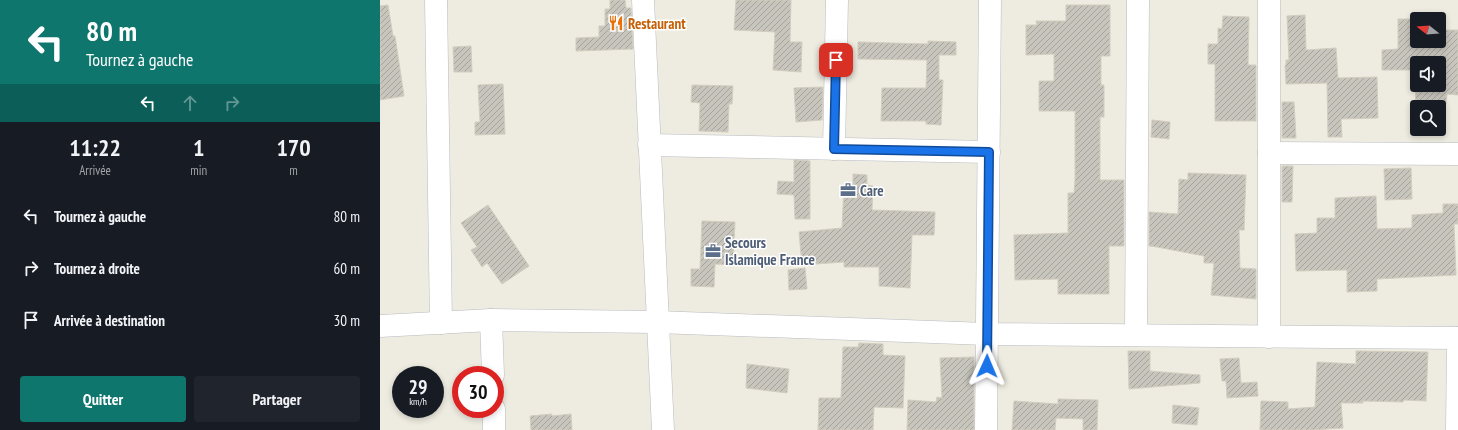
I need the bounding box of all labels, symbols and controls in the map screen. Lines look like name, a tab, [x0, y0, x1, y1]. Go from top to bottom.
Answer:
text: 80 m	[86, 12, 137, 49]
north arrow	[1410, 12, 1446, 48]
map controls	[1410, 12, 1446, 136]
restaurant icon: Restaurant	[607, 14, 625, 32]
place label: Restaurant	[628, 14, 686, 33]
icon: left	[20, 16, 72, 68]
pin	[819, 43, 853, 77]
text: Tournez à gauche	[86, 48, 193, 71]
icon: arrive	[825, 49, 847, 71]
button: sound	[1410, 56, 1446, 92]
icon: left	[137, 92, 159, 114]
icon: ahead	[179, 92, 201, 114]
icon: right	[221, 92, 243, 114]
button: search	[1410, 100, 1446, 136]
text: 11:22	[69, 132, 121, 163]
text: 1	[193, 132, 204, 163]
text: 170	[276, 132, 311, 163]
text: Arrivée	[79, 162, 111, 179]
text: min	[190, 162, 207, 179]
text: m	[289, 162, 298, 179]
office icon: Care	[839, 181, 857, 199]
place label: Care	[860, 181, 884, 200]
icon: left	[20, 205, 42, 227]
text: Tournez à gauche	[54, 207, 146, 226]
text: 80 m	[334, 207, 360, 226]
place label: Secours Islamique France	[725, 233, 815, 269]
office icon: Secours Islamique France	[704, 242, 722, 260]
icon: right	[20, 257, 42, 279]
text: Tournez à droite	[54, 259, 140, 278]
text: 60 m	[334, 259, 360, 278]
icon: arrive	[20, 309, 42, 331]
text: Arrivée à destination	[54, 311, 165, 330]
text: 30 m	[334, 311, 360, 330]
position arrow	[966, 345, 1008, 387]
speed limit sign: 30	[452, 366, 504, 418]
text: 29	[408, 374, 428, 400]
button: Quitter	[20, 376, 186, 422]
button: Partager	[194, 376, 360, 422]
text: km/h	[409, 395, 427, 408]

